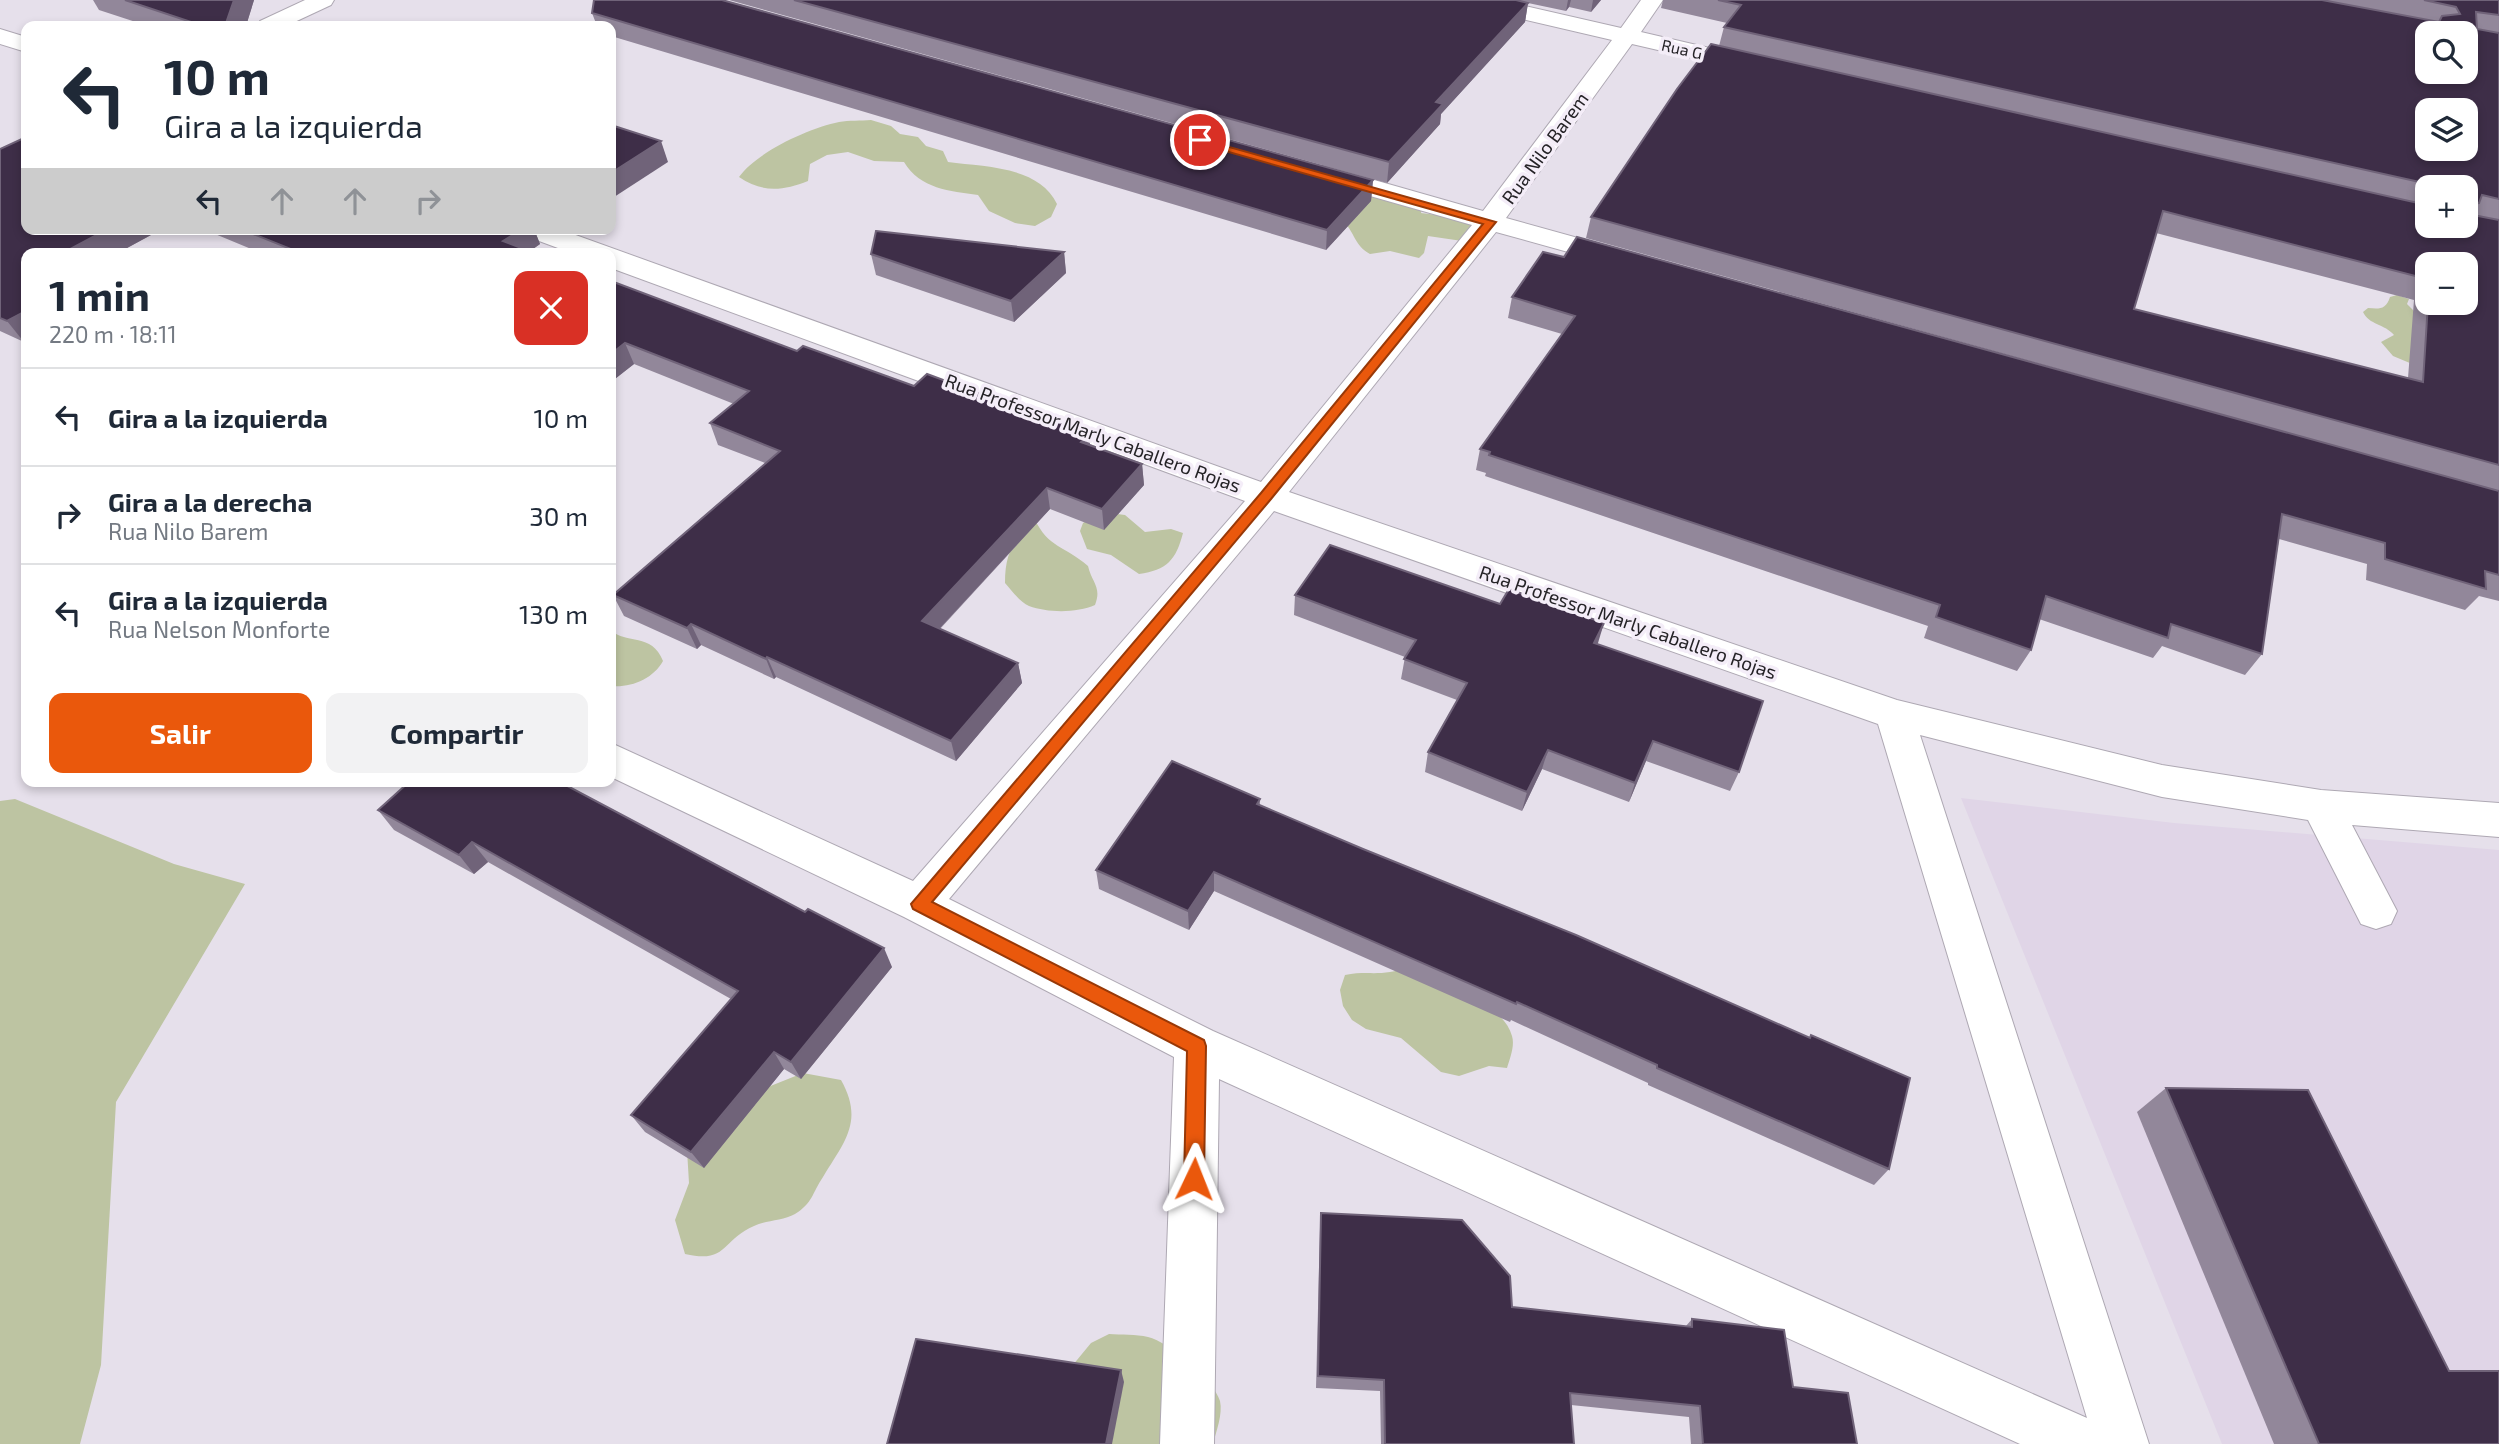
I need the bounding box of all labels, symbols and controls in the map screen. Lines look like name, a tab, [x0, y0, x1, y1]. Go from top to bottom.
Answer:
map controls	[2415, 21, 2478, 315]
button: search	[2415, 21, 2478, 84]
street label: Rua G	[1660, 35, 1704, 62]
text: 10 m	[164, 46, 270, 105]
icon: left	[49, 49, 140, 140]
street label: Rua Nilo Barem	[1496, 87, 1593, 208]
button: layers	[2415, 98, 2478, 161]
text: Gira a la izquierda	[164, 106, 423, 144]
pin	[1170, 110, 1230, 170]
icon: arrive	[1181, 121, 1219, 159]
button: +	[2415, 175, 2478, 238]
icon: left	[190, 182, 228, 220]
icon: ahead	[263, 182, 301, 220]
icon: ahead	[336, 182, 374, 220]
icon: right	[409, 182, 447, 220]
button: −	[2415, 252, 2478, 315]
text: 1 min	[49, 269, 150, 319]
button: close	[514, 271, 588, 345]
text: 220 m · 18:11	[49, 320, 177, 348]
street label: Rua Professor Marly Caballero Rojas	[942, 368, 1244, 497]
icon: left	[49, 398, 87, 436]
text: Gira a la izquierda	[108, 402, 328, 433]
text: 10 m	[533, 402, 588, 433]
text: Gira a la derecha	[108, 486, 312, 517]
icon: right	[49, 496, 87, 534]
text: 30 m	[529, 500, 588, 531]
text: Rua Nilo Barem	[108, 517, 268, 545]
street label: Rua Professor Marly Caballero Rojas	[1476, 560, 1780, 683]
text: Gira a la izquierda	[108, 584, 328, 615]
icon: left	[49, 594, 87, 632]
text: 130 m	[519, 598, 588, 629]
text: Rua Nelson Monforte	[108, 615, 330, 643]
button: Salir	[49, 693, 312, 773]
button: Compartir	[326, 693, 588, 773]
position arrow	[1157, 1142, 1231, 1216]

